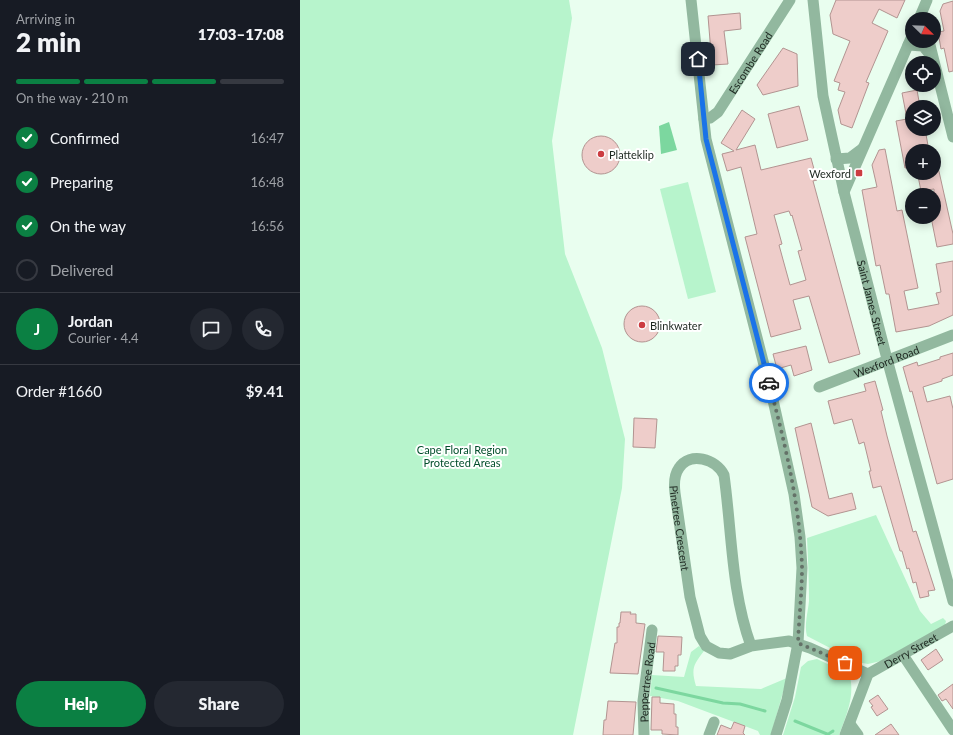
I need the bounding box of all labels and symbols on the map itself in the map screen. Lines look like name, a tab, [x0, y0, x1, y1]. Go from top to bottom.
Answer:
north arrow	[905, 12, 941, 48]
street label: Escombe Road	[725, 29, 774, 96]
pin	[681, 42, 715, 76]
place label: Platteklip	[609, 148, 654, 161]
marker: Platteklip	[596, 149, 606, 159]
place label: Wexford	[809, 167, 851, 180]
marker: Wexford	[854, 168, 864, 178]
street label: Saint James Street	[855, 258, 890, 347]
place label: Blinkwater	[650, 319, 702, 332]
marker: Blinkwater	[637, 320, 647, 330]
street label: Wexford Road	[852, 342, 921, 380]
courier	[749, 363, 789, 403]
park label: Cape Floral Region Protected Areas	[417, 443, 507, 469]
street label: Pinetree Crescent	[668, 485, 693, 571]
street label: Derry Street	[881, 630, 940, 670]
street label: Peppertree Road	[636, 641, 657, 723]
pin	[828, 646, 862, 680]

